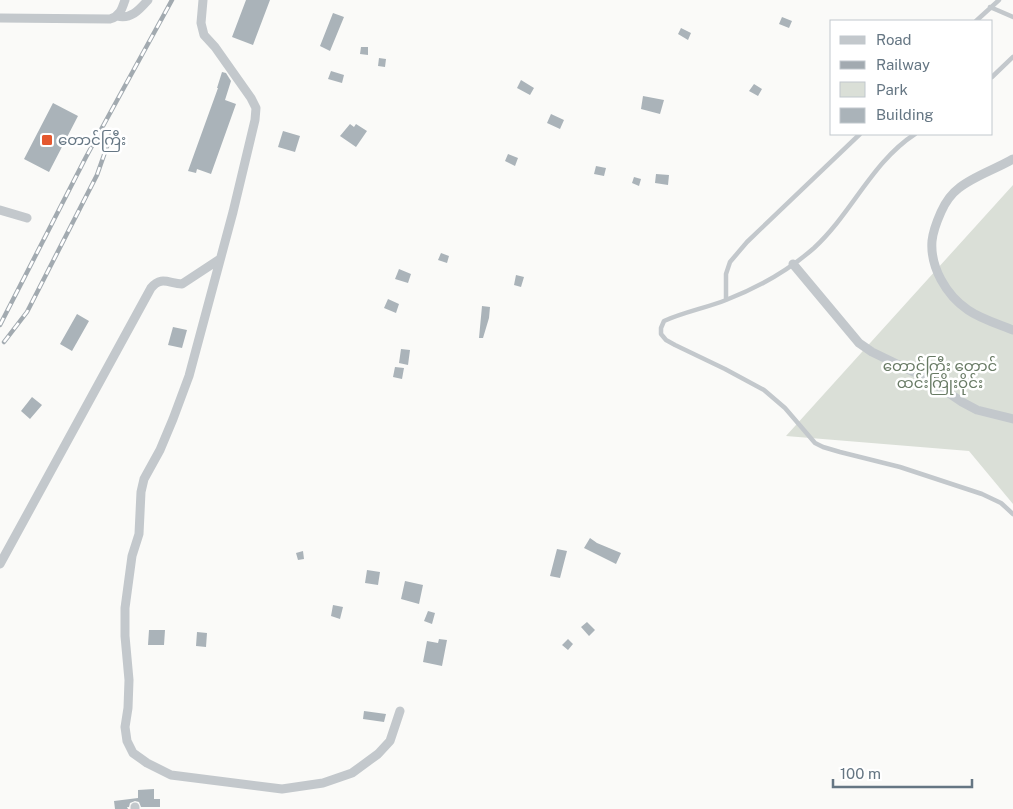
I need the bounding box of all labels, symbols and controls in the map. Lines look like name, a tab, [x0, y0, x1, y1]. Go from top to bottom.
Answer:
legend	[830, 20, 993, 135]
text: Road	[876, 31, 912, 48]
text: Railway	[876, 56, 930, 73]
text: Park	[876, 81, 908, 98]
text: Building	[876, 106, 934, 123]
place label: တောင်ကြီး	[58, 130, 126, 152]
marker: တောင်ကြီး	[40, 133, 54, 147]
park label: တောင်ကြီး တောင် ထင်းကြိုးဝိုင်း	[883, 356, 997, 395]
scale bar	[833, 756, 972, 788]
text: 100 m	[840, 765, 881, 782]

